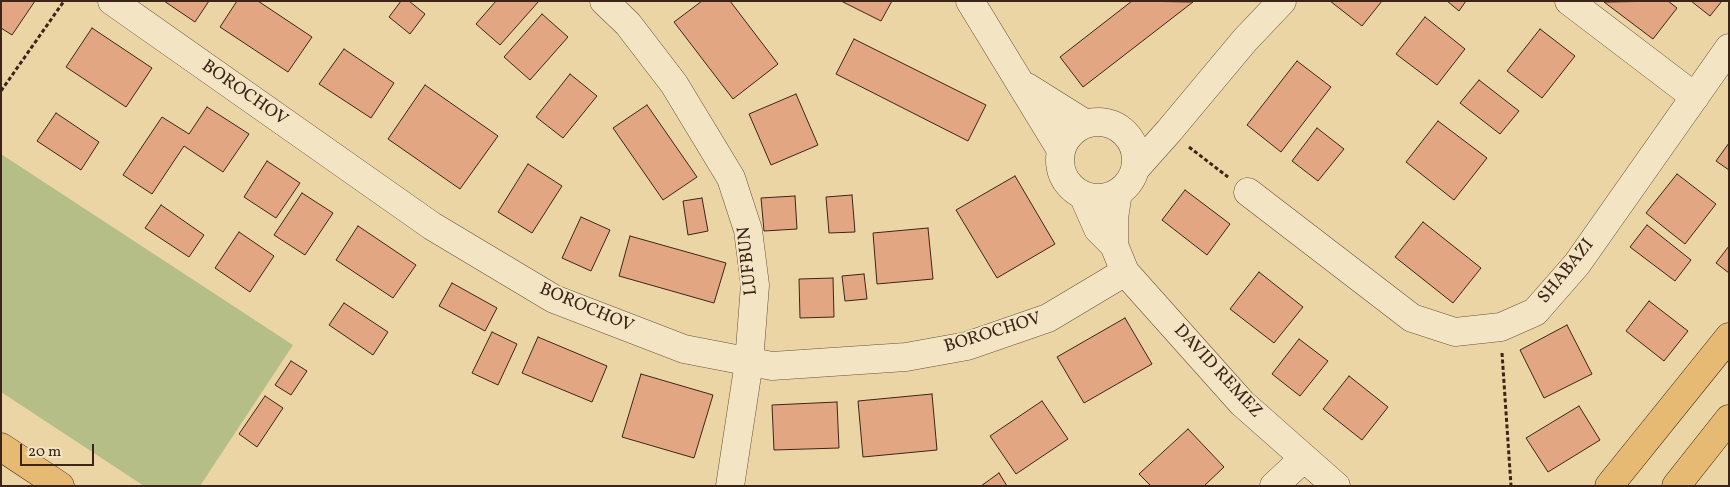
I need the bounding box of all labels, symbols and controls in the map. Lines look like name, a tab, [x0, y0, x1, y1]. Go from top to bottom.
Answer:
street label: BOROCHOV	[197, 56, 291, 132]
street label: LUFBUN	[735, 226, 763, 296]
street label: SHABAZI	[1534, 235, 1600, 309]
street label: BOROCHOV	[536, 279, 636, 339]
street label: BOROCHOV	[942, 309, 1044, 359]
street label: DAVID REMEZ	[1168, 321, 1266, 423]
scale bar	[22, 434, 96, 466]
text: 20 m	[28, 442, 61, 463]

